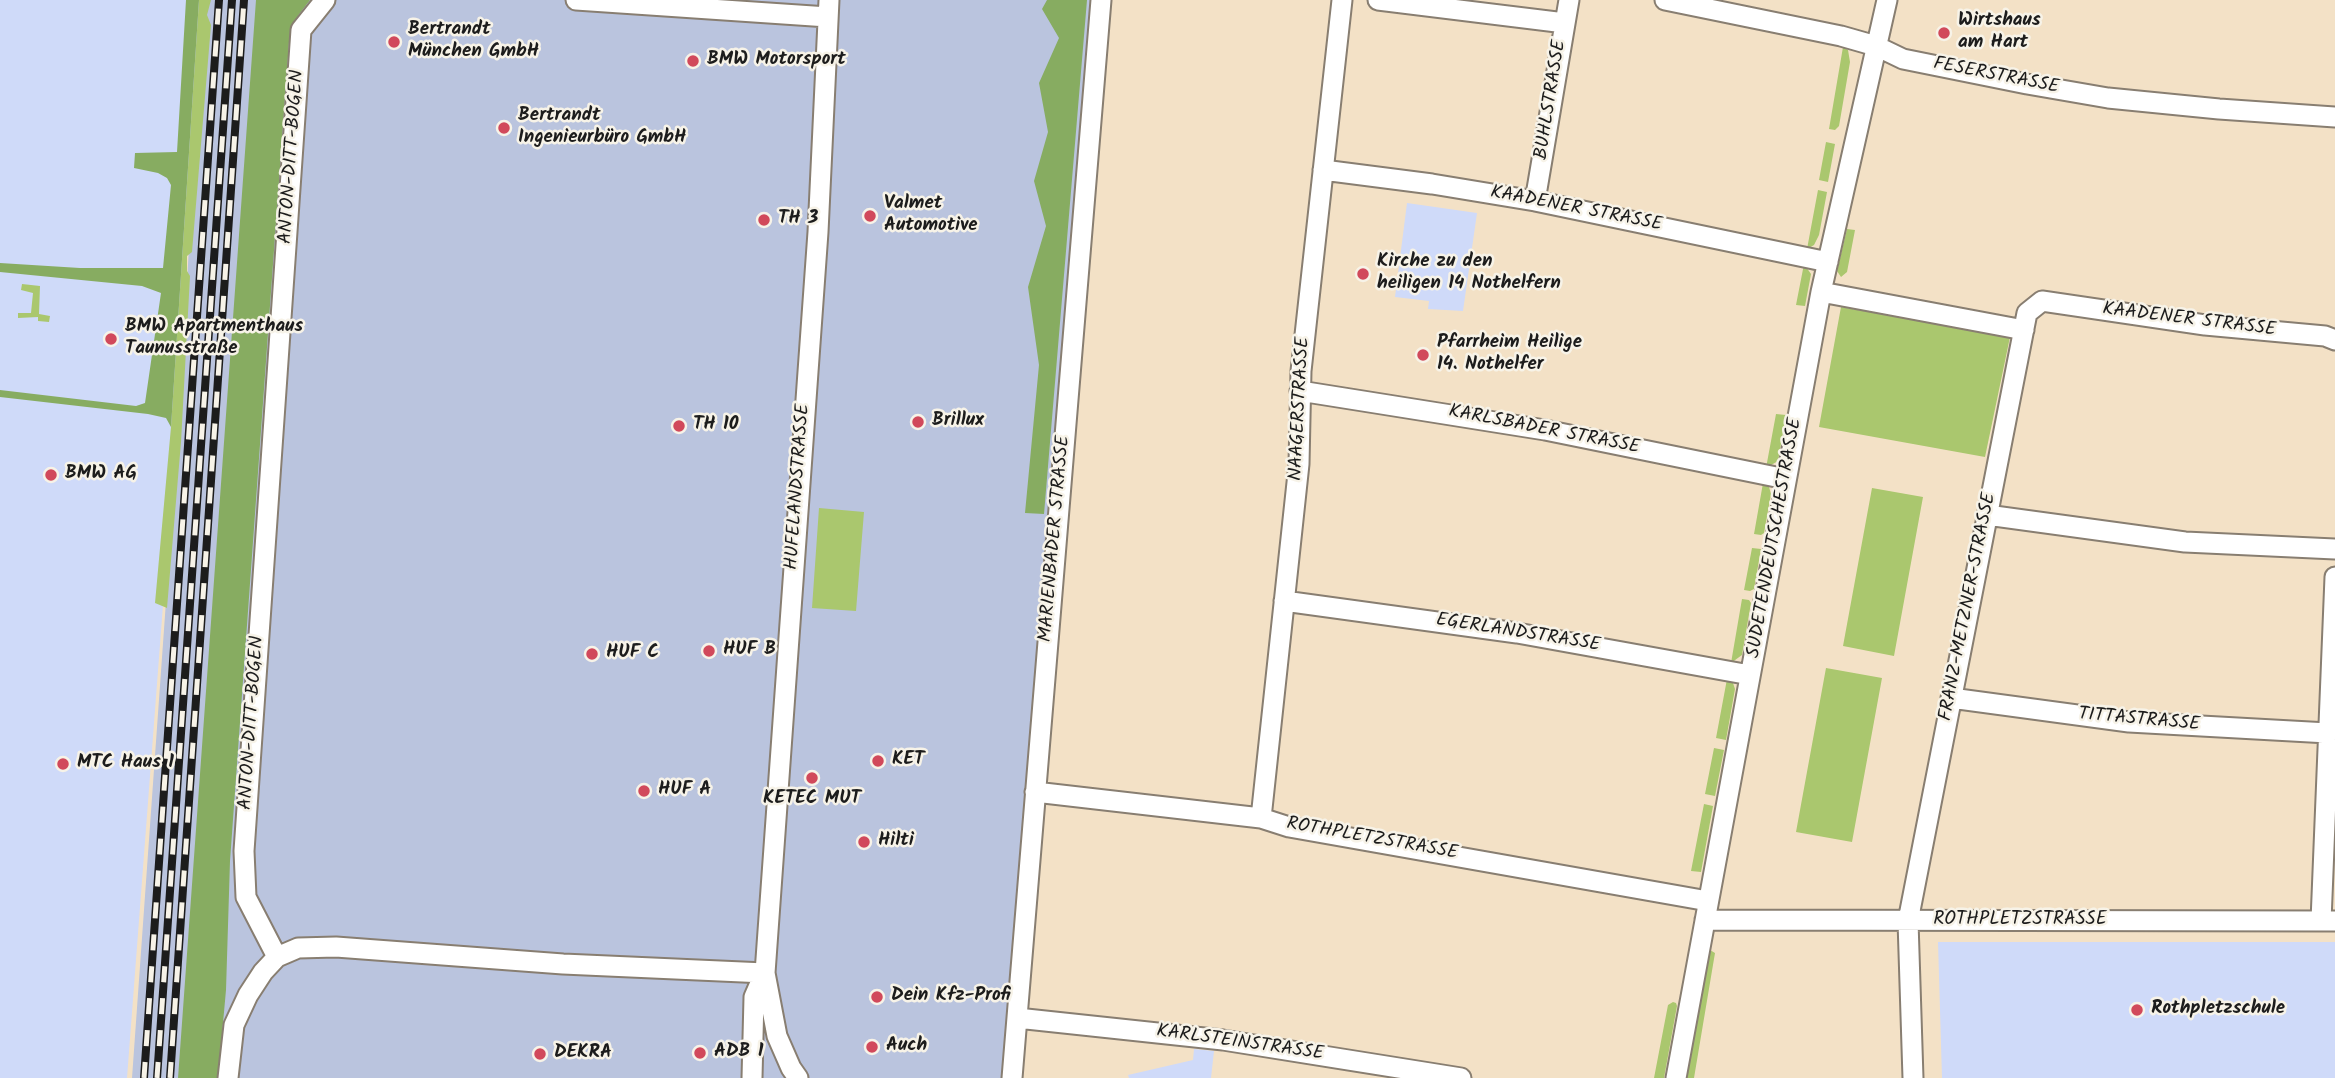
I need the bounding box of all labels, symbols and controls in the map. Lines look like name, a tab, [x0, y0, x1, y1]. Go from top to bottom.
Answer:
place label: Wirtshaus am Hart	[1958, 11, 2041, 55]
place label: Bertrandt München GmbH	[408, 20, 539, 64]
marker: Wirtshaus am Hart	[1936, 25, 1952, 41]
marker: Bertrandt München GmbH	[386, 34, 402, 50]
street label: BUHLSTRASSE	[1531, 39, 1573, 161]
place label: BMW Motorsport	[707, 50, 846, 72]
marker: BMW Motorsport	[685, 53, 701, 69]
street label: FESERSTRASSE	[1931, 54, 2061, 100]
street label: ANTON-DITT-BOGEN	[276, 69, 310, 245]
place label: Bertrandt Ingenieurbüro GmbH	[518, 106, 686, 150]
marker: Bertrandt Ingenieurbüro GmbH	[496, 120, 512, 136]
street label: KAADENER STRASSE	[1488, 182, 1664, 238]
place label: Valmet Automotive	[884, 194, 977, 238]
marker: Valmet Automotive	[862, 208, 878, 224]
place label: TH 3	[778, 209, 818, 231]
marker: TH 3	[756, 212, 772, 228]
place label: Kirche zu den heiligen 14 Nothelfern	[1377, 252, 1561, 296]
marker: Kirche zu den heiligen 14 Nothelfern	[1355, 266, 1371, 282]
street label: KAADENER STRASSE	[2101, 299, 2277, 343]
place label: BMW Apartmenthaus Taunusstraße	[125, 317, 303, 361]
marker: BMW Apartmenthaus Taunusstraße	[103, 331, 119, 347]
place label: Pfarrheim Heilige 14. Nothelfer	[1437, 333, 1582, 377]
street label: NAAGERSTRASSE	[1286, 337, 1316, 481]
marker: Pfarrheim Heilige 14. Nothelfer	[1415, 347, 1431, 363]
street label: KARLSBADER STRASSE	[1446, 401, 1642, 461]
street label: HUFELANDSTRASSE	[782, 403, 816, 571]
place label: Brillux	[932, 411, 984, 433]
marker: Brillux	[910, 414, 926, 430]
place label: TH 10	[693, 415, 739, 437]
street label: SUDETENDEUTSCHESTRASSE	[1744, 416, 1808, 660]
marker: TH 10	[671, 418, 687, 434]
street label: MARIENBADER STRASSE	[1036, 435, 1076, 643]
place label: BMW AG	[65, 464, 137, 486]
marker: BMW AG	[43, 467, 59, 483]
street label: FRANZ-METZNER-STRASSE	[1936, 491, 2002, 723]
street label: EGERLANDSTRASSE	[1434, 610, 1602, 658]
street label: ANTON-DITT-BOGEN	[236, 635, 270, 811]
place label: HUF B	[723, 640, 776, 662]
place label: HUF C	[606, 643, 659, 665]
marker: HUF B	[701, 643, 717, 659]
marker: HUF C	[584, 646, 600, 662]
street label: TITTASTRASSE	[2077, 704, 2201, 738]
place label: KET	[892, 750, 924, 772]
place label: MTC Haus 1	[77, 753, 174, 775]
marker: KET	[870, 753, 886, 769]
marker: MTC Haus 1	[55, 756, 71, 772]
marker: KETEC MUT	[804, 770, 820, 786]
place label: HUF A	[658, 780, 711, 802]
marker: HUF A	[636, 783, 652, 799]
place label: KETEC MUT	[763, 789, 861, 811]
street label: ROTHPLETZSTRASSE	[1285, 814, 1459, 866]
place label: Hilti	[878, 831, 914, 853]
marker: Hilti	[856, 834, 872, 850]
street label: ROTHPLETZSTRASSE	[1933, 910, 2107, 932]
place label: Dein Kfz-Profi	[891, 986, 1010, 1008]
marker: Dein Kfz-Profi	[869, 989, 885, 1005]
place label: Rothpletzschule	[2151, 999, 2285, 1021]
marker: Rothpletzschule	[2129, 1002, 2145, 1018]
street label: KARLSTEINSTRASSE	[1155, 1021, 1325, 1067]
place label: Auch	[886, 1036, 927, 1058]
marker: Auch	[864, 1039, 880, 1055]
place label: ADB 1	[714, 1042, 764, 1064]
place label: DEKRA	[554, 1043, 612, 1065]
marker: ADB 1	[692, 1045, 708, 1061]
marker: DEKRA	[532, 1046, 548, 1062]

